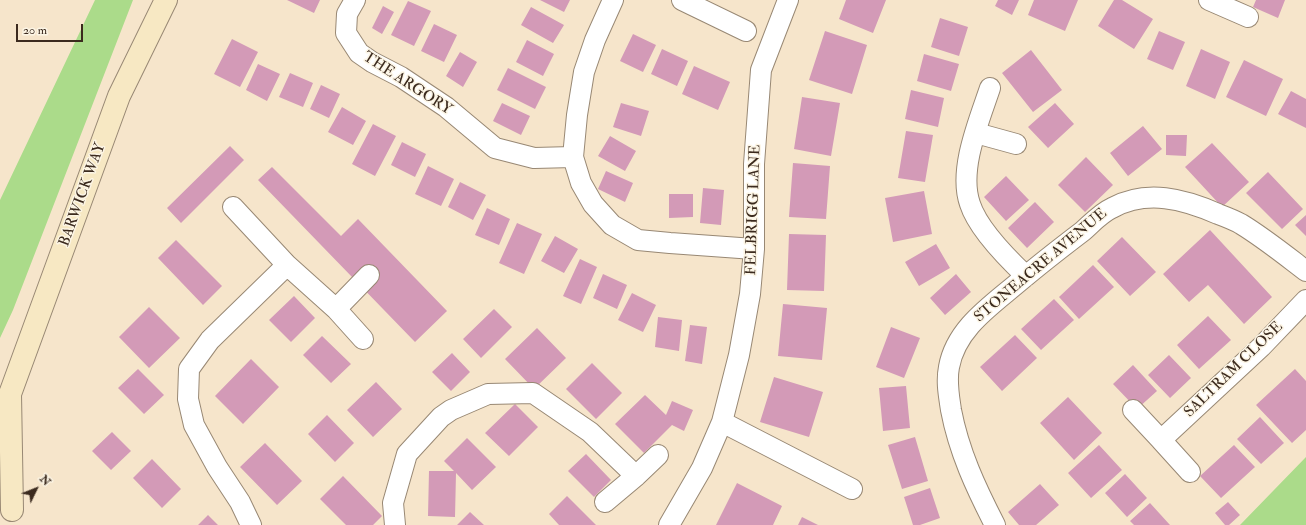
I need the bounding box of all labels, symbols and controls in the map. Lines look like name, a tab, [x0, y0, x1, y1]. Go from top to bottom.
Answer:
scale bar	[18, 16, 85, 42]
text: 20 m	[23, 23, 47, 38]
street label: THE ARGORY	[359, 48, 455, 120]
street label: BARWICK WAY	[56, 141, 110, 249]
street label: FELBRIGG LANE	[743, 144, 765, 276]
street label: STONEACRE AVENUE	[971, 205, 1111, 327]
street label: SALTRAM CLOSE	[1181, 318, 1287, 422]
north arrow	[16, 469, 56, 509]
text: N	[37, 472, 53, 489]

